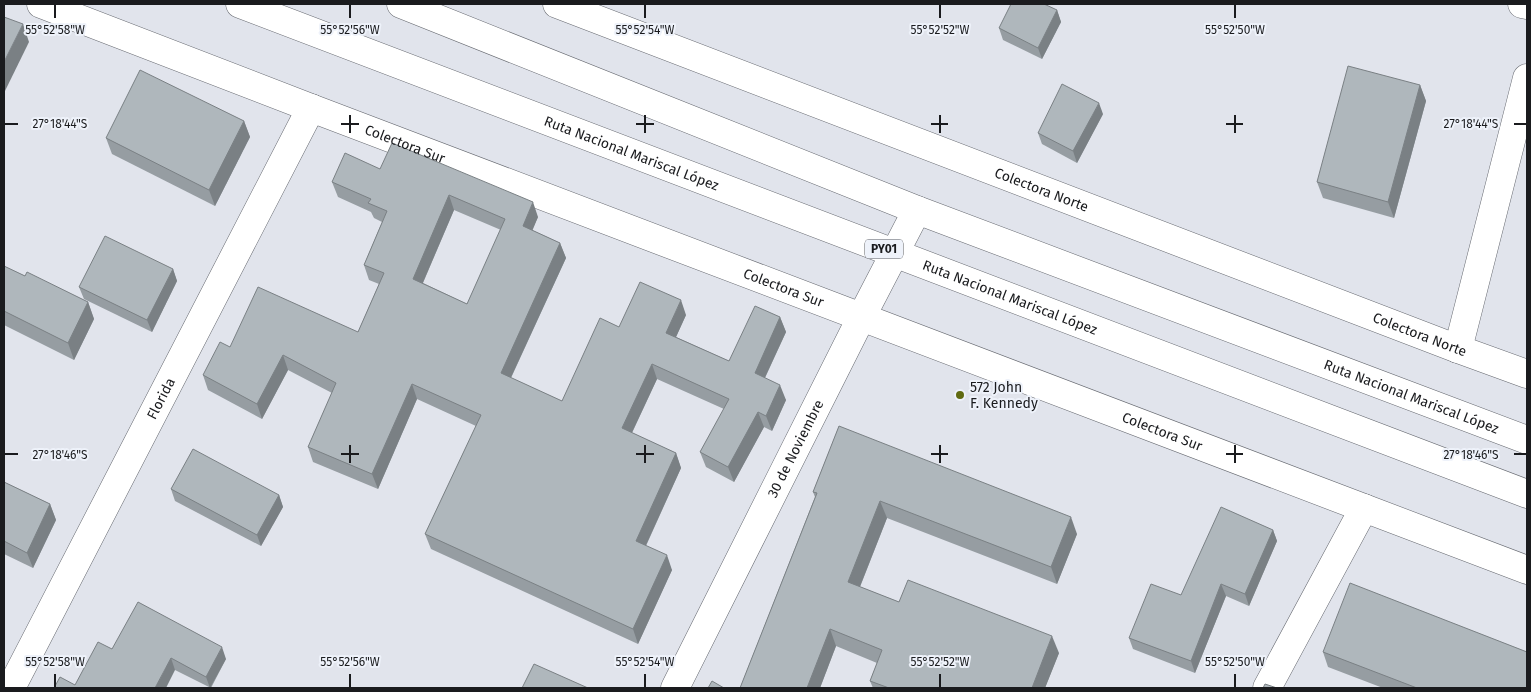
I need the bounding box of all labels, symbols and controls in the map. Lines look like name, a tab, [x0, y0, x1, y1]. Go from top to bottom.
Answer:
text: 55°52'58"W	[25, 23, 85, 37]
text: 55°52'56"W	[320, 23, 380, 37]
text: 55°52'54"W	[615, 23, 675, 37]
text: 55°52'52"W	[910, 23, 970, 37]
text: 55°52'50"W	[1205, 23, 1265, 37]
street label: Ruta Nacional Mariscal López	[542, 113, 721, 195]
text: 27°18'44"S	[33, 117, 88, 131]
text: 27°18'44"S	[1444, 117, 1499, 131]
street label: Colectora Sur	[362, 121, 448, 167]
street label: Colectora Norte	[992, 164, 1091, 216]
road number: PY01	[865, 240, 903, 258]
street label: Ruta Nacional Mariscal López	[920, 257, 1100, 339]
street label: Colectora Sur	[741, 265, 827, 311]
street label: Colectora Norte	[1370, 309, 1469, 360]
street label: Ruta Nacional Mariscal López	[1321, 356, 1501, 438]
street label: Florida	[143, 375, 179, 422]
place label: 572 John F. Kennedy	[970, 379, 1038, 412]
marker: 572 John F. Kennedy	[954, 389, 966, 401]
street label: 30 de Noviembre	[764, 397, 828, 501]
street label: Colectora Sur	[1120, 409, 1205, 455]
text: 27°18'46"S	[32, 448, 88, 462]
text: 27°18'46"S	[1443, 448, 1499, 462]
text: 55°52'58"W	[25, 655, 85, 669]
text: 55°52'56"W	[320, 655, 380, 669]
text: 55°52'54"W	[615, 655, 675, 669]
text: 55°52'52"W	[910, 655, 970, 669]
text: 55°52'50"W	[1205, 655, 1265, 669]

